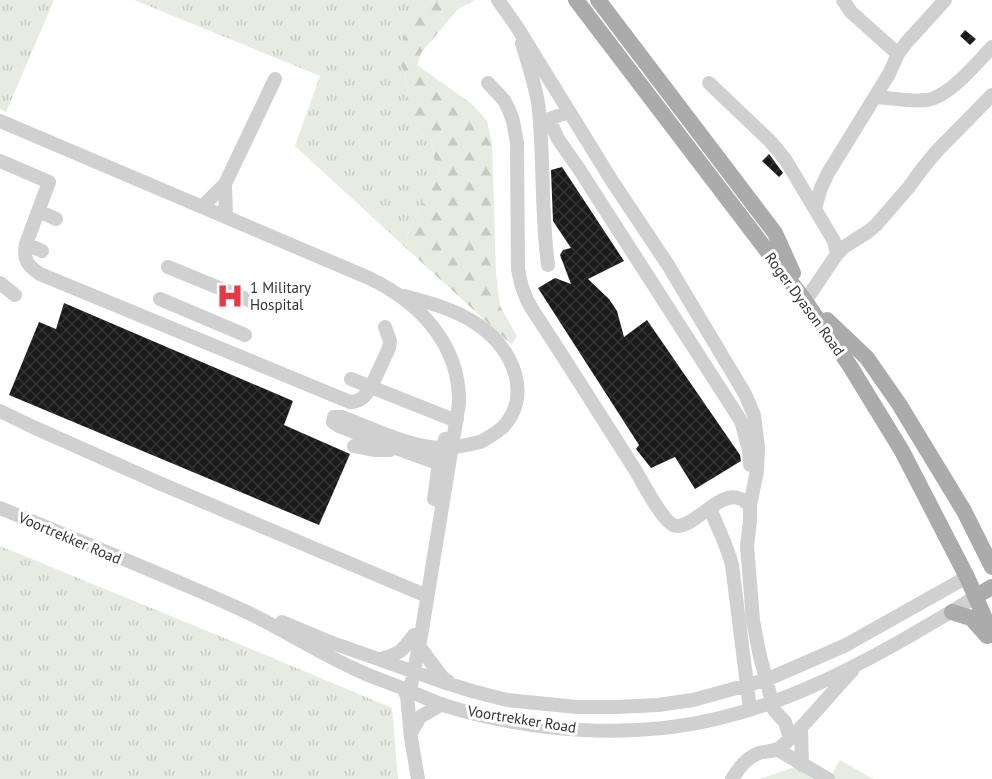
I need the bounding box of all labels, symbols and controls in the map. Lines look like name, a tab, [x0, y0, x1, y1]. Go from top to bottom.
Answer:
street label: Roger Dyason Road	[761, 249, 849, 359]
place label: 1 Military Hospital	[250, 278, 311, 314]
hospital icon: 1 Military Hospital	[215, 281, 245, 311]
street label: Voortrekker Road	[15, 507, 124, 568]
street label: Voortrekker Road	[465, 701, 578, 737]

